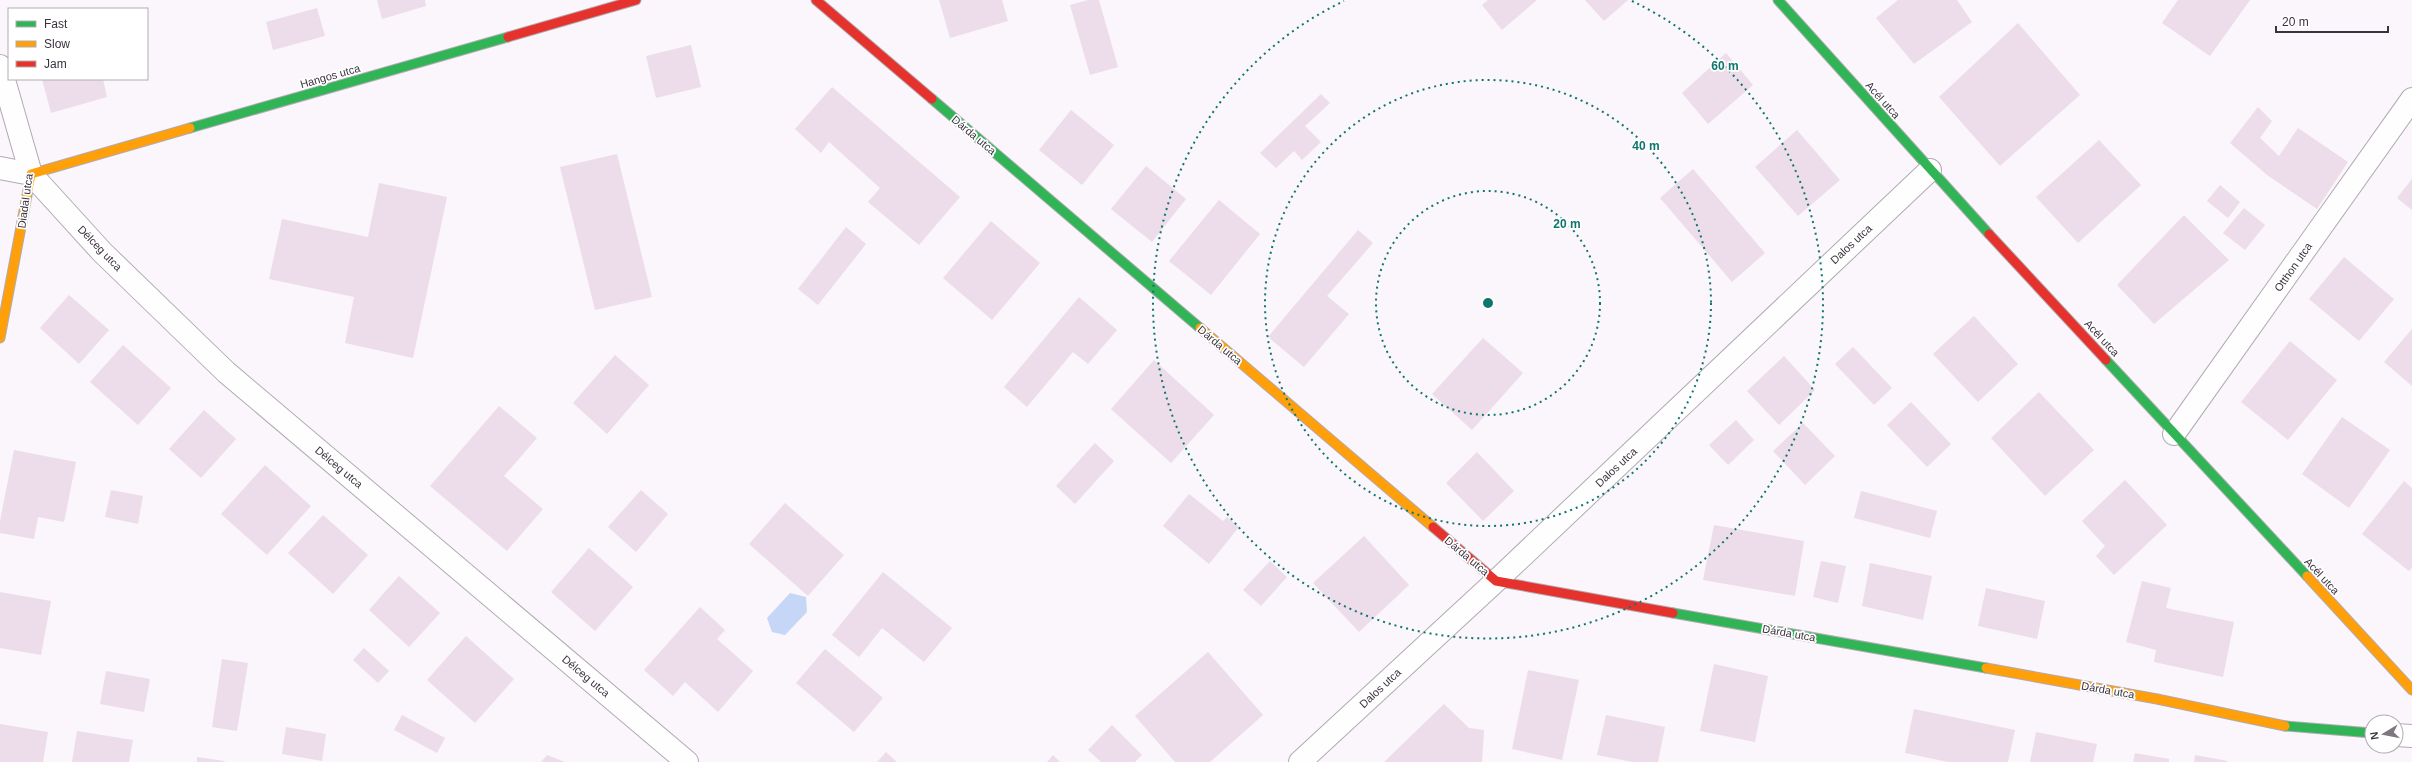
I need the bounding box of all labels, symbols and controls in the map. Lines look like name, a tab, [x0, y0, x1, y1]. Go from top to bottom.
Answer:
legend	[8, 8, 148, 80]
scale bar	[2276, 8, 2388, 34]
text: 20 m	[2282, 15, 2309, 29]
text: Fast	[44, 17, 68, 31]
text: Slow	[44, 37, 70, 51]
text: Jam	[44, 57, 67, 71]
text: 60 m	[1711, 59, 1739, 73]
street label: Hangos utca	[299, 61, 362, 90]
street label: Acél utca	[1863, 79, 1903, 121]
street label: Dárda utca	[950, 113, 999, 157]
text: 40 m	[1632, 139, 1660, 153]
street label: Diadal utca	[15, 172, 35, 229]
text: 20 m	[1553, 217, 1581, 231]
street label: Dalos utca	[1828, 221, 1875, 266]
street label: Délceg utca	[76, 223, 125, 274]
street label: Otthon utca	[2272, 240, 2315, 294]
centre of rings	[1481, 296, 1495, 310]
street label: Acél utca	[2082, 317, 2122, 359]
street label: Dárda utca	[1196, 323, 1245, 367]
street label: Délceg utca	[313, 444, 366, 491]
street label: Dalos utca	[1593, 444, 1640, 489]
street label: Dárda utca	[1443, 534, 1492, 578]
street label: Acél utca	[2302, 555, 2342, 597]
street label: Dárda utca	[1761, 622, 1817, 644]
street label: Délceg utca	[560, 653, 613, 700]
street label: Dalos utca	[1357, 665, 1404, 710]
street label: Dárda utca	[2080, 679, 2136, 701]
north arrow	[2364, 714, 2404, 754]
text: N	[2368, 731, 2381, 741]

